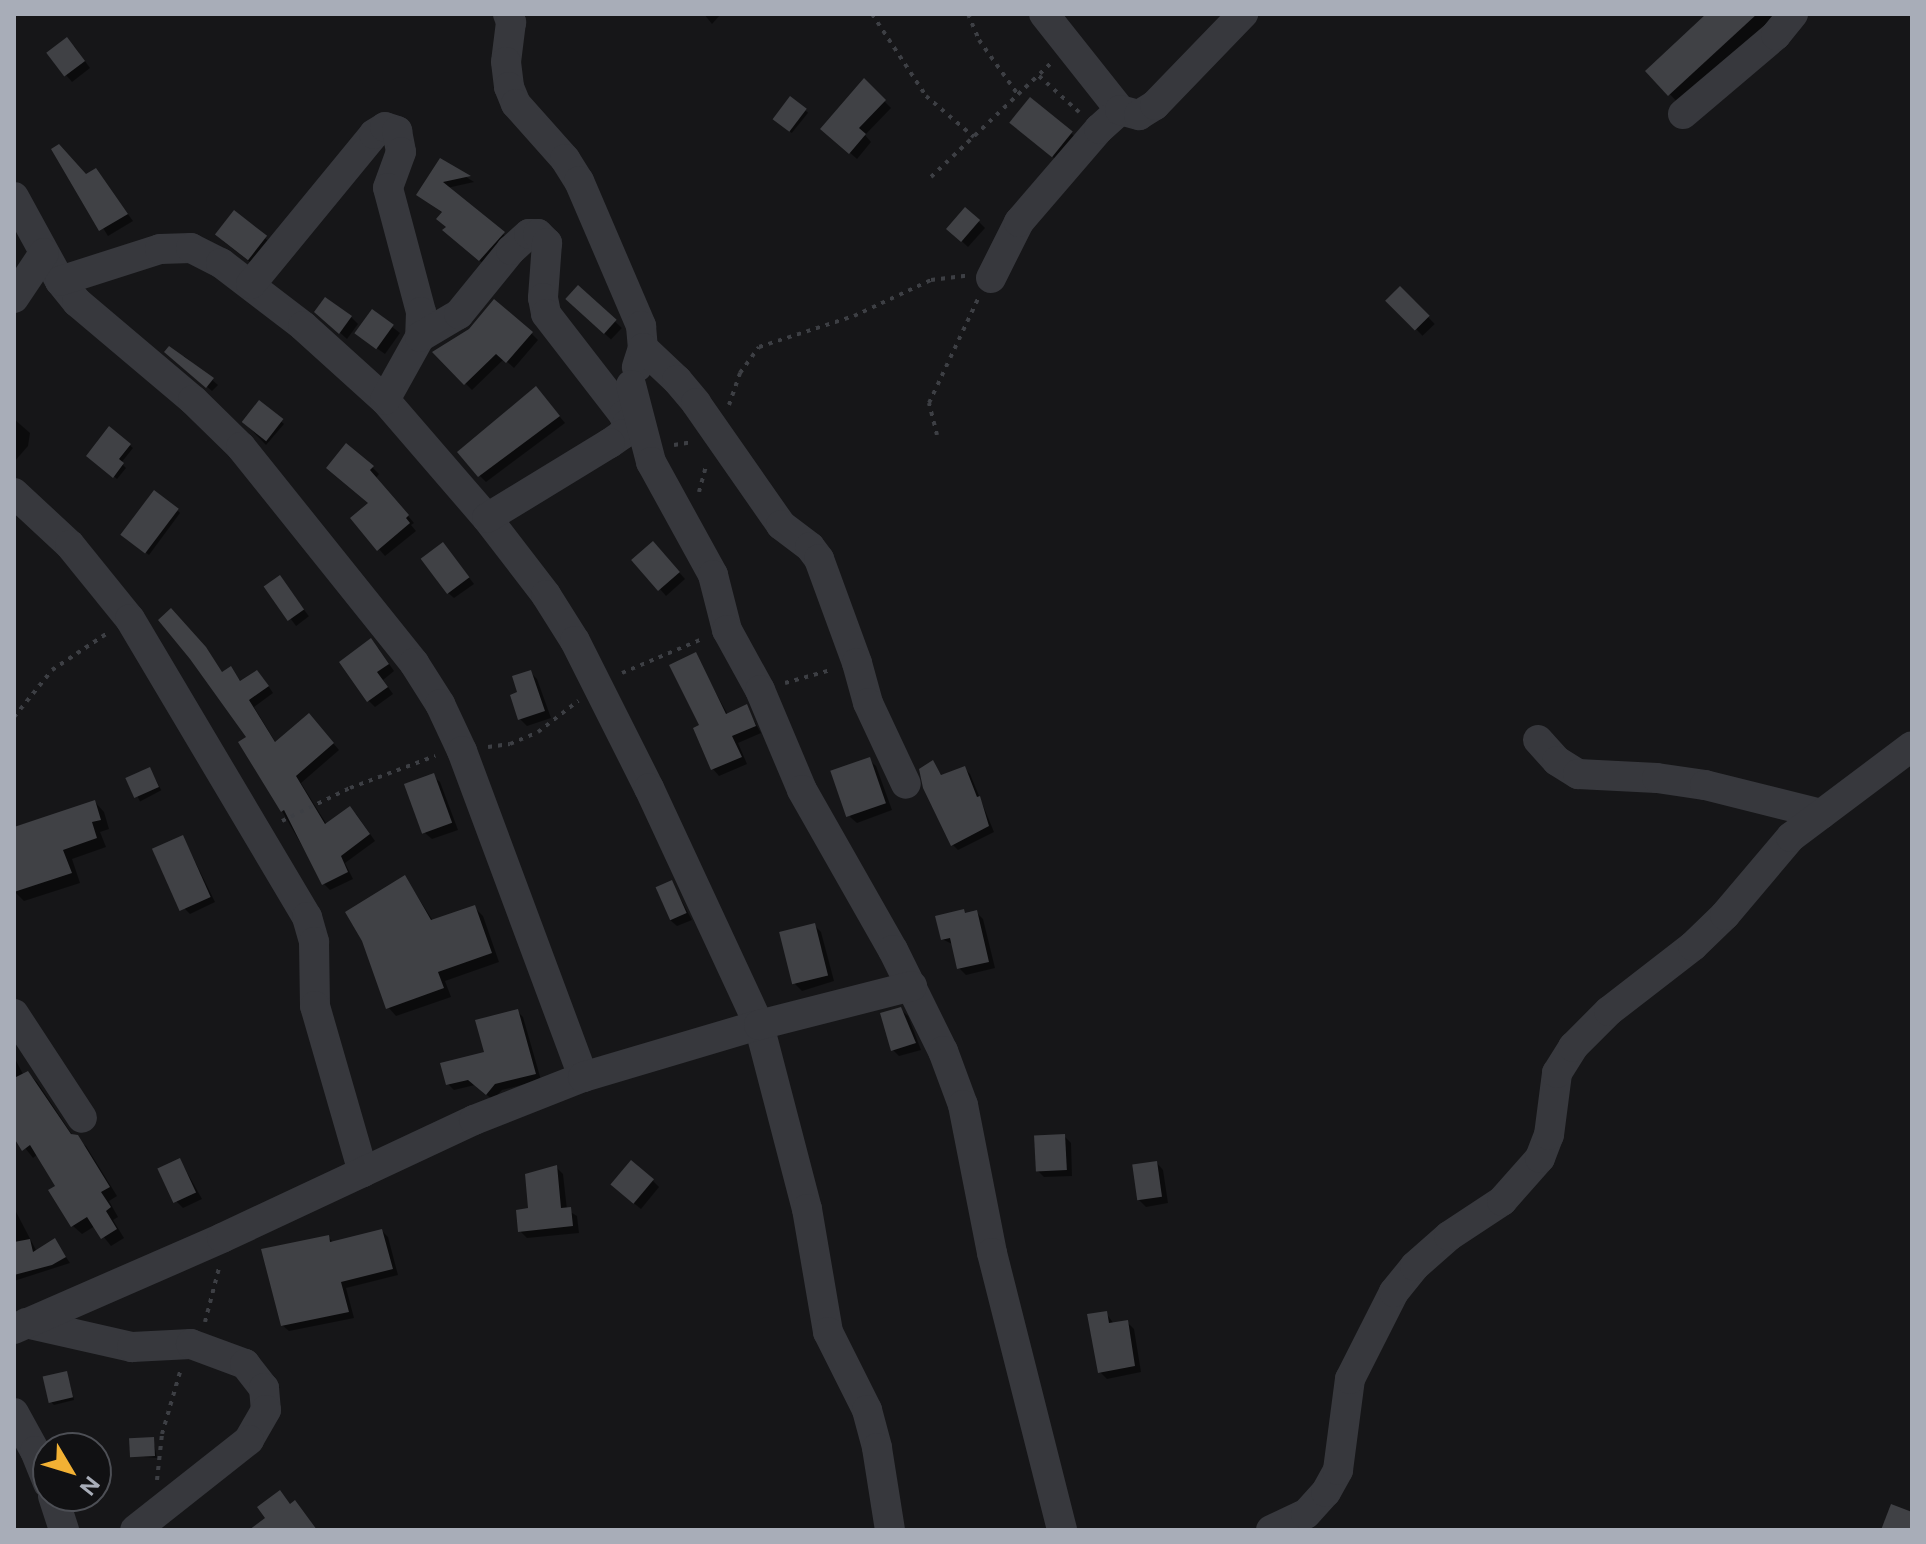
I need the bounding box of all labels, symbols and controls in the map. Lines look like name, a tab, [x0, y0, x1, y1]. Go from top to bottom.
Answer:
north arrow	[32, 1432, 112, 1512]
text: N	[74, 1471, 106, 1501]

